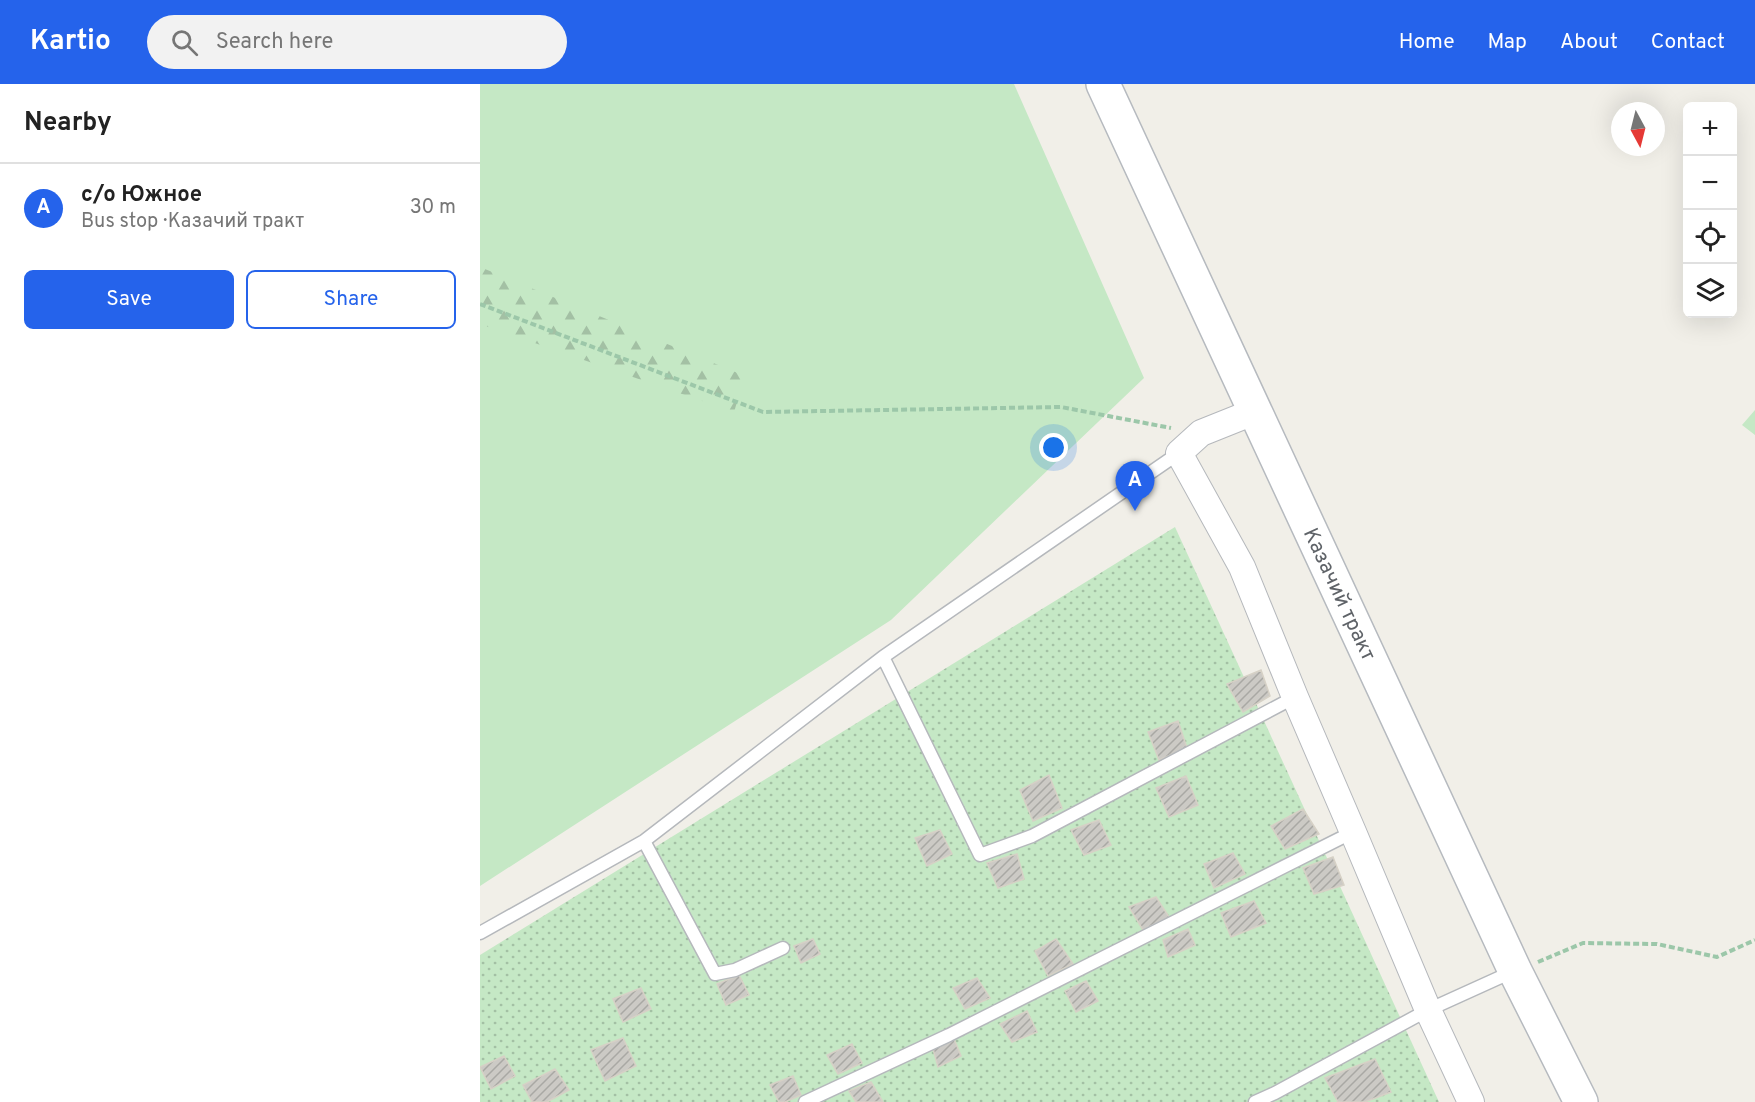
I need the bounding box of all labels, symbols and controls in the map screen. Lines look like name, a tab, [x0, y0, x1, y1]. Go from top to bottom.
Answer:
search box	[147, 15, 567, 69]
text: Kartio	[30, 24, 111, 60]
icon: search	[168, 26, 201, 59]
text: Search here	[216, 29, 333, 56]
text: Home	[1399, 29, 1455, 56]
text: Map	[1488, 29, 1527, 56]
text: About	[1560, 29, 1618, 56]
text: Contact	[1651, 29, 1725, 56]
north arrow	[1611, 102, 1665, 156]
map controls	[1683, 102, 1737, 318]
button: +	[1683, 102, 1737, 156]
text: Nearby	[24, 107, 112, 140]
button: −	[1683, 156, 1737, 210]
text: с/о Южное	[81, 182, 202, 209]
text: A	[36, 195, 51, 221]
text: 30 m	[410, 195, 456, 221]
text: Bus stop · Казачий тракт	[81, 209, 304, 235]
button: locate	[1683, 210, 1737, 264]
button: layers	[1683, 264, 1737, 318]
button: Save	[24, 270, 234, 329]
button: Share	[246, 270, 456, 329]
your location	[1039, 433, 1068, 462]
pin: A	[1116, 462, 1154, 511]
street label: Казачий тракт	[1296, 524, 1381, 665]

